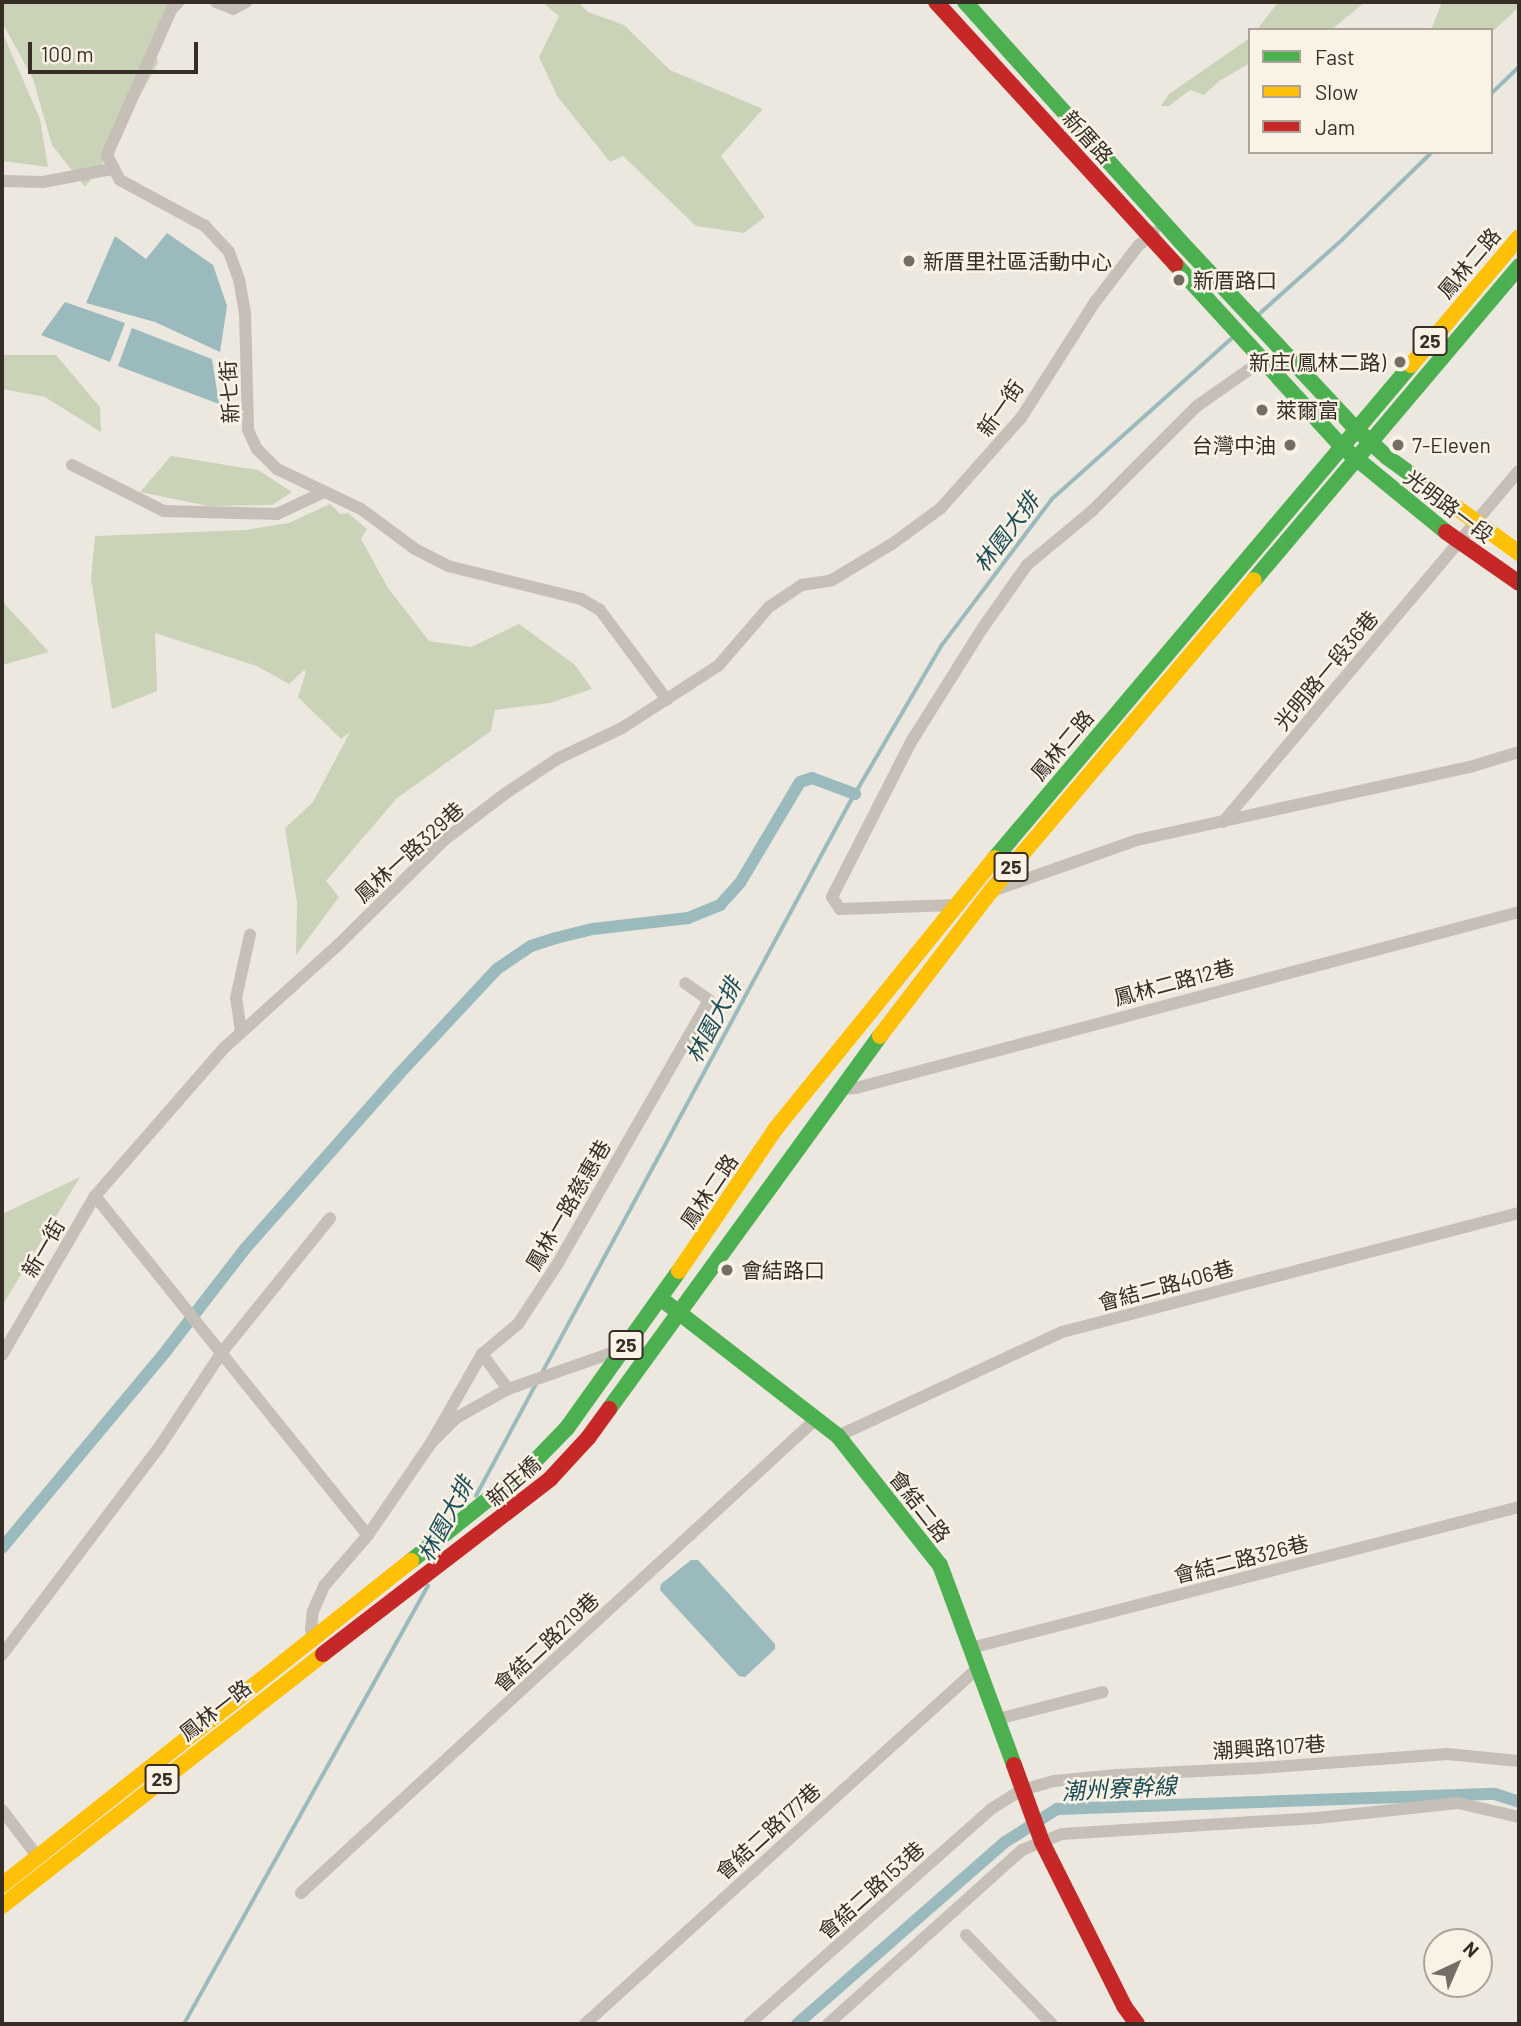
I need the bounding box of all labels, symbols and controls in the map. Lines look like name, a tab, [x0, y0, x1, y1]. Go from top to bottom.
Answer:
scale bar	[32, 28, 201, 72]
legend	[1248, 28, 1493, 154]
text: 100 m	[41, 41, 94, 66]
text: Fast	[1315, 44, 1355, 69]
text: Slow	[1315, 79, 1358, 104]
street label: 新厝路	[1058, 105, 1118, 169]
text: Jam	[1315, 114, 1355, 139]
street label: 鳳林二路	[1432, 223, 1506, 303]
place label: 新厝里社區活動中心	[923, 248, 1112, 274]
marker: 新厝里社區活動中心	[901, 253, 917, 269]
place label: 新厝路口	[1193, 267, 1277, 293]
marker: 新厝路口	[1171, 272, 1187, 288]
road number: 25	[1412, 326, 1448, 356]
place label: 新庄(鳳林二路)	[1249, 349, 1386, 375]
marker: 新庄(鳳林二路)	[1392, 354, 1408, 370]
street label: 新七街	[215, 360, 243, 424]
street label: 新一街	[972, 375, 1028, 441]
place label: 萊爾富	[1276, 397, 1339, 423]
marker: 萊爾富	[1254, 402, 1270, 418]
place label: 台灣中油	[1192, 432, 1276, 458]
place label: 7-Eleven	[1412, 432, 1491, 458]
marker: 台灣中油	[1282, 437, 1298, 453]
marker: 7-Eleven	[1390, 437, 1406, 453]
street label: 光明路一段	[1399, 464, 1499, 548]
water label: 林園大排	[967, 487, 1045, 577]
street label: 光明路一段36巷	[1269, 605, 1383, 735]
street label: 鳳林二路	[1025, 705, 1099, 785]
street label: 鳳林一路329巷	[349, 796, 469, 908]
road number: 25	[993, 852, 1028, 882]
street label: 鳳林二路12巷	[1111, 954, 1237, 1010]
water label: 林園大排	[679, 973, 747, 1067]
street label: 鳳林一路慈惠巷	[520, 1135, 616, 1275]
street label: 鳳林二路	[675, 1149, 743, 1233]
street label: 新一街	[16, 1214, 70, 1282]
street label: 會結二路406巷	[1095, 1255, 1237, 1315]
place label: 會結路口	[741, 1257, 825, 1283]
marker: 會結路口	[719, 1262, 735, 1278]
road number: 25	[608, 1330, 644, 1360]
street label: 新庄橋	[481, 1451, 545, 1511]
street label: 會結二路	[884, 1465, 956, 1547]
water label: 林園大排	[411, 1472, 479, 1566]
street label: 會結二路326巷	[1171, 1530, 1311, 1588]
street label: 會結二路219巷	[488, 1587, 604, 1697]
street label: 鳳林一路	[174, 1674, 256, 1746]
street label: 潮興路107巷	[1212, 1730, 1326, 1764]
road number: 25	[144, 1764, 180, 1794]
water label: 潮州寮幹線	[1061, 1771, 1177, 1805]
street label: 會結二路177巷	[710, 1777, 826, 1885]
street label: 會結二路153巷	[813, 1836, 929, 1944]
north arrow	[1423, 1928, 1493, 1998]
text: N	[1459, 1936, 1484, 1962]

